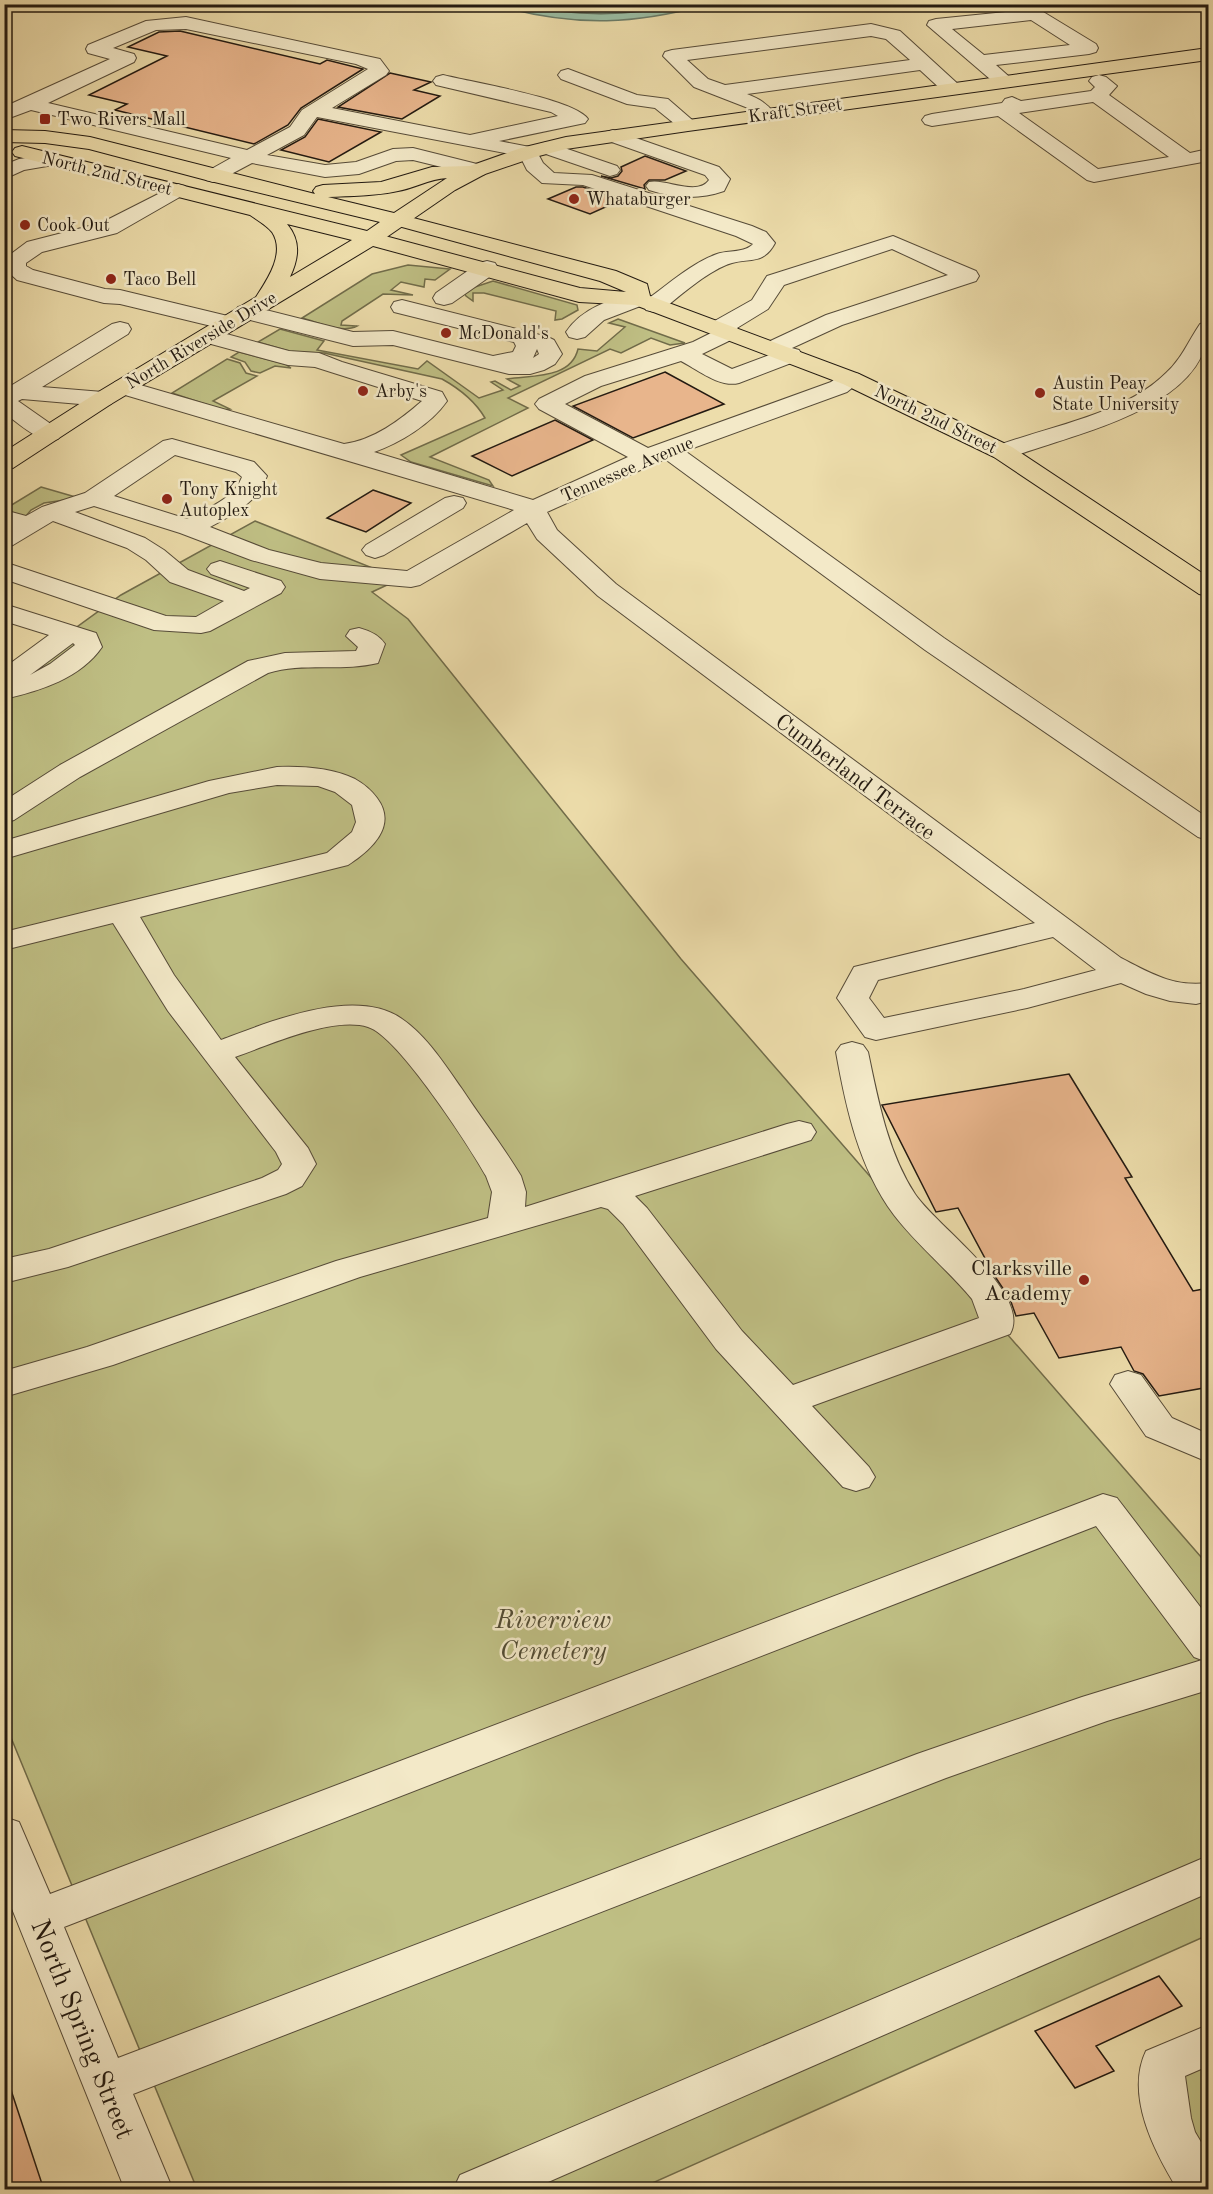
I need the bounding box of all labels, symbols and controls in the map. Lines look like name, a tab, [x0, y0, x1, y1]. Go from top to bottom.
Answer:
street label: Kraft Street	[747, 95, 843, 127]
place label: Two Rivers Mall	[57, 111, 186, 129]
marker: Two Rivers Mall	[38, 112, 52, 126]
street label: North 2nd Street	[40, 149, 174, 199]
place label: Whataburger	[586, 191, 691, 209]
marker: Whataburger	[567, 192, 581, 206]
place label: Cook Out	[37, 217, 110, 235]
marker: Cook Out	[18, 218, 32, 232]
place label: Taco Bell	[123, 271, 196, 289]
marker: Taco Bell	[104, 272, 118, 286]
street label: North Riverside Drive	[123, 289, 280, 393]
place label: McDonald's	[458, 325, 549, 343]
marker: McDonald's	[439, 326, 453, 340]
place label: Austin Peay State University	[1052, 375, 1180, 414]
place label: Arby's	[375, 383, 427, 401]
street label: North 2nd Street	[872, 383, 1000, 457]
marker: Arby's	[356, 384, 370, 398]
marker: Austin Peay State University	[1033, 386, 1047, 400]
street label: Tennessee Avenue	[559, 434, 696, 506]
place label: Tony Knight Autoplex	[179, 481, 278, 520]
marker: Tony Knight Autoplex	[160, 492, 174, 506]
street label: Cumberland Terrace	[771, 711, 939, 845]
place label: Clarksville Academy	[971, 1258, 1072, 1305]
marker: Clarksville Academy	[1077, 1273, 1091, 1287]
park label: Riverview Cemetery	[494, 1607, 611, 1665]
street label: North Spring Street	[25, 1916, 138, 2143]

